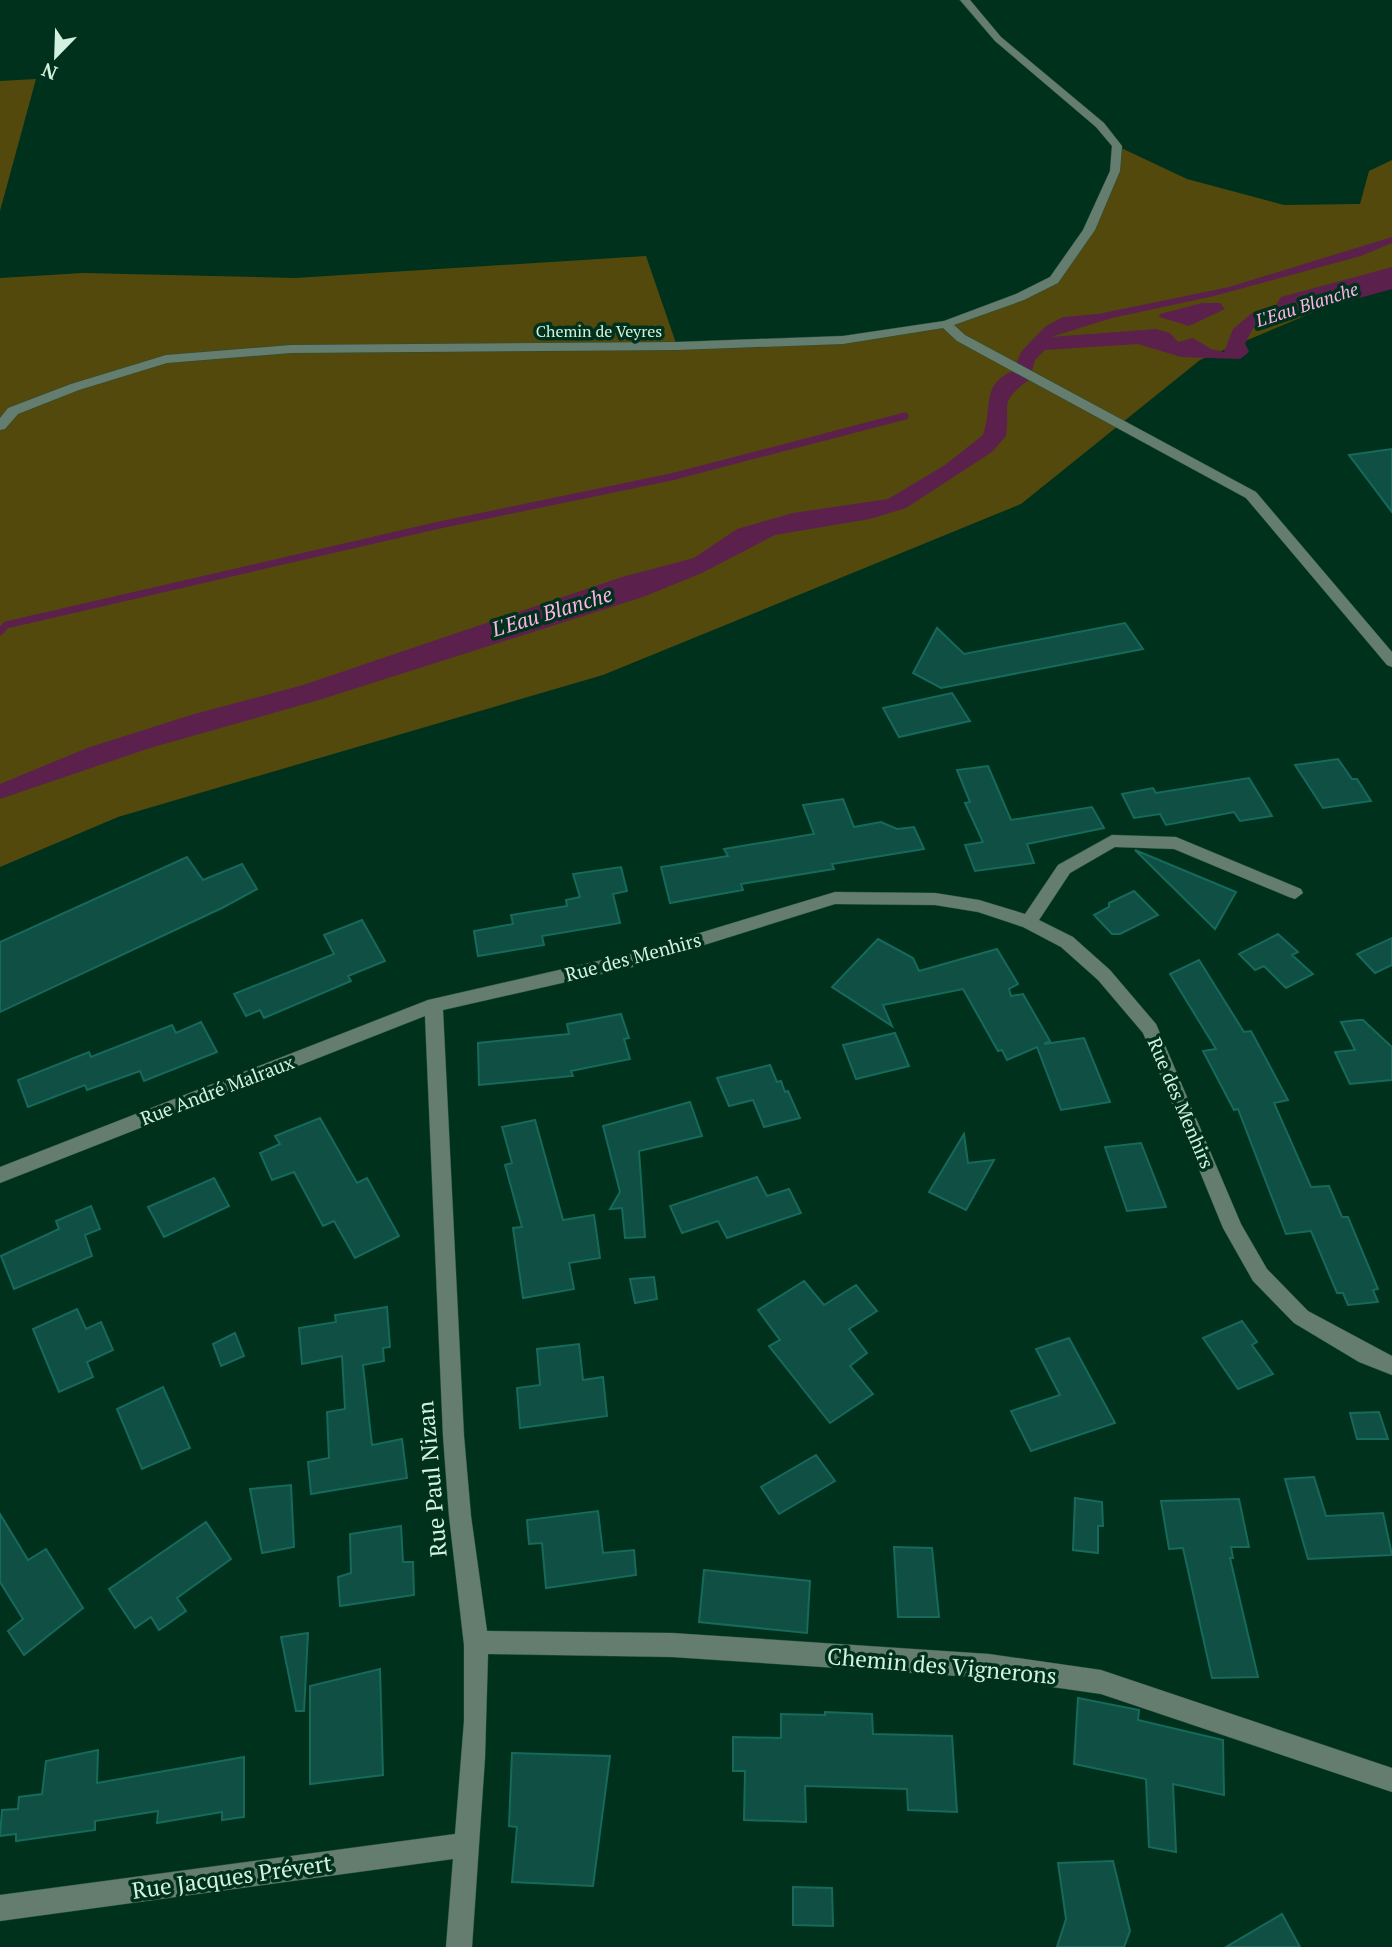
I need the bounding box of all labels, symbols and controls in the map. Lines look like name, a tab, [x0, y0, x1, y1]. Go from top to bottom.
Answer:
north arrow	[21, 21, 91, 91]
text: N	[37, 58, 61, 86]
water label: L'Eau Blanche	[1251, 276, 1361, 332]
street label: Chemin de Veyres	[536, 320, 662, 342]
water label: L'Eau Blanche	[487, 579, 616, 643]
street label: Rue des Menhirs	[562, 926, 704, 987]
street label: Rue des Menhirs	[1143, 1034, 1220, 1172]
street label: Rue André Malraux	[136, 1049, 297, 1130]
street label: Rue Paul Nizan	[409, 1400, 454, 1558]
street label: Chemin des Vignerons	[826, 1640, 1058, 1691]
street label: Rue Jacques Prévert	[130, 1847, 334, 1906]

